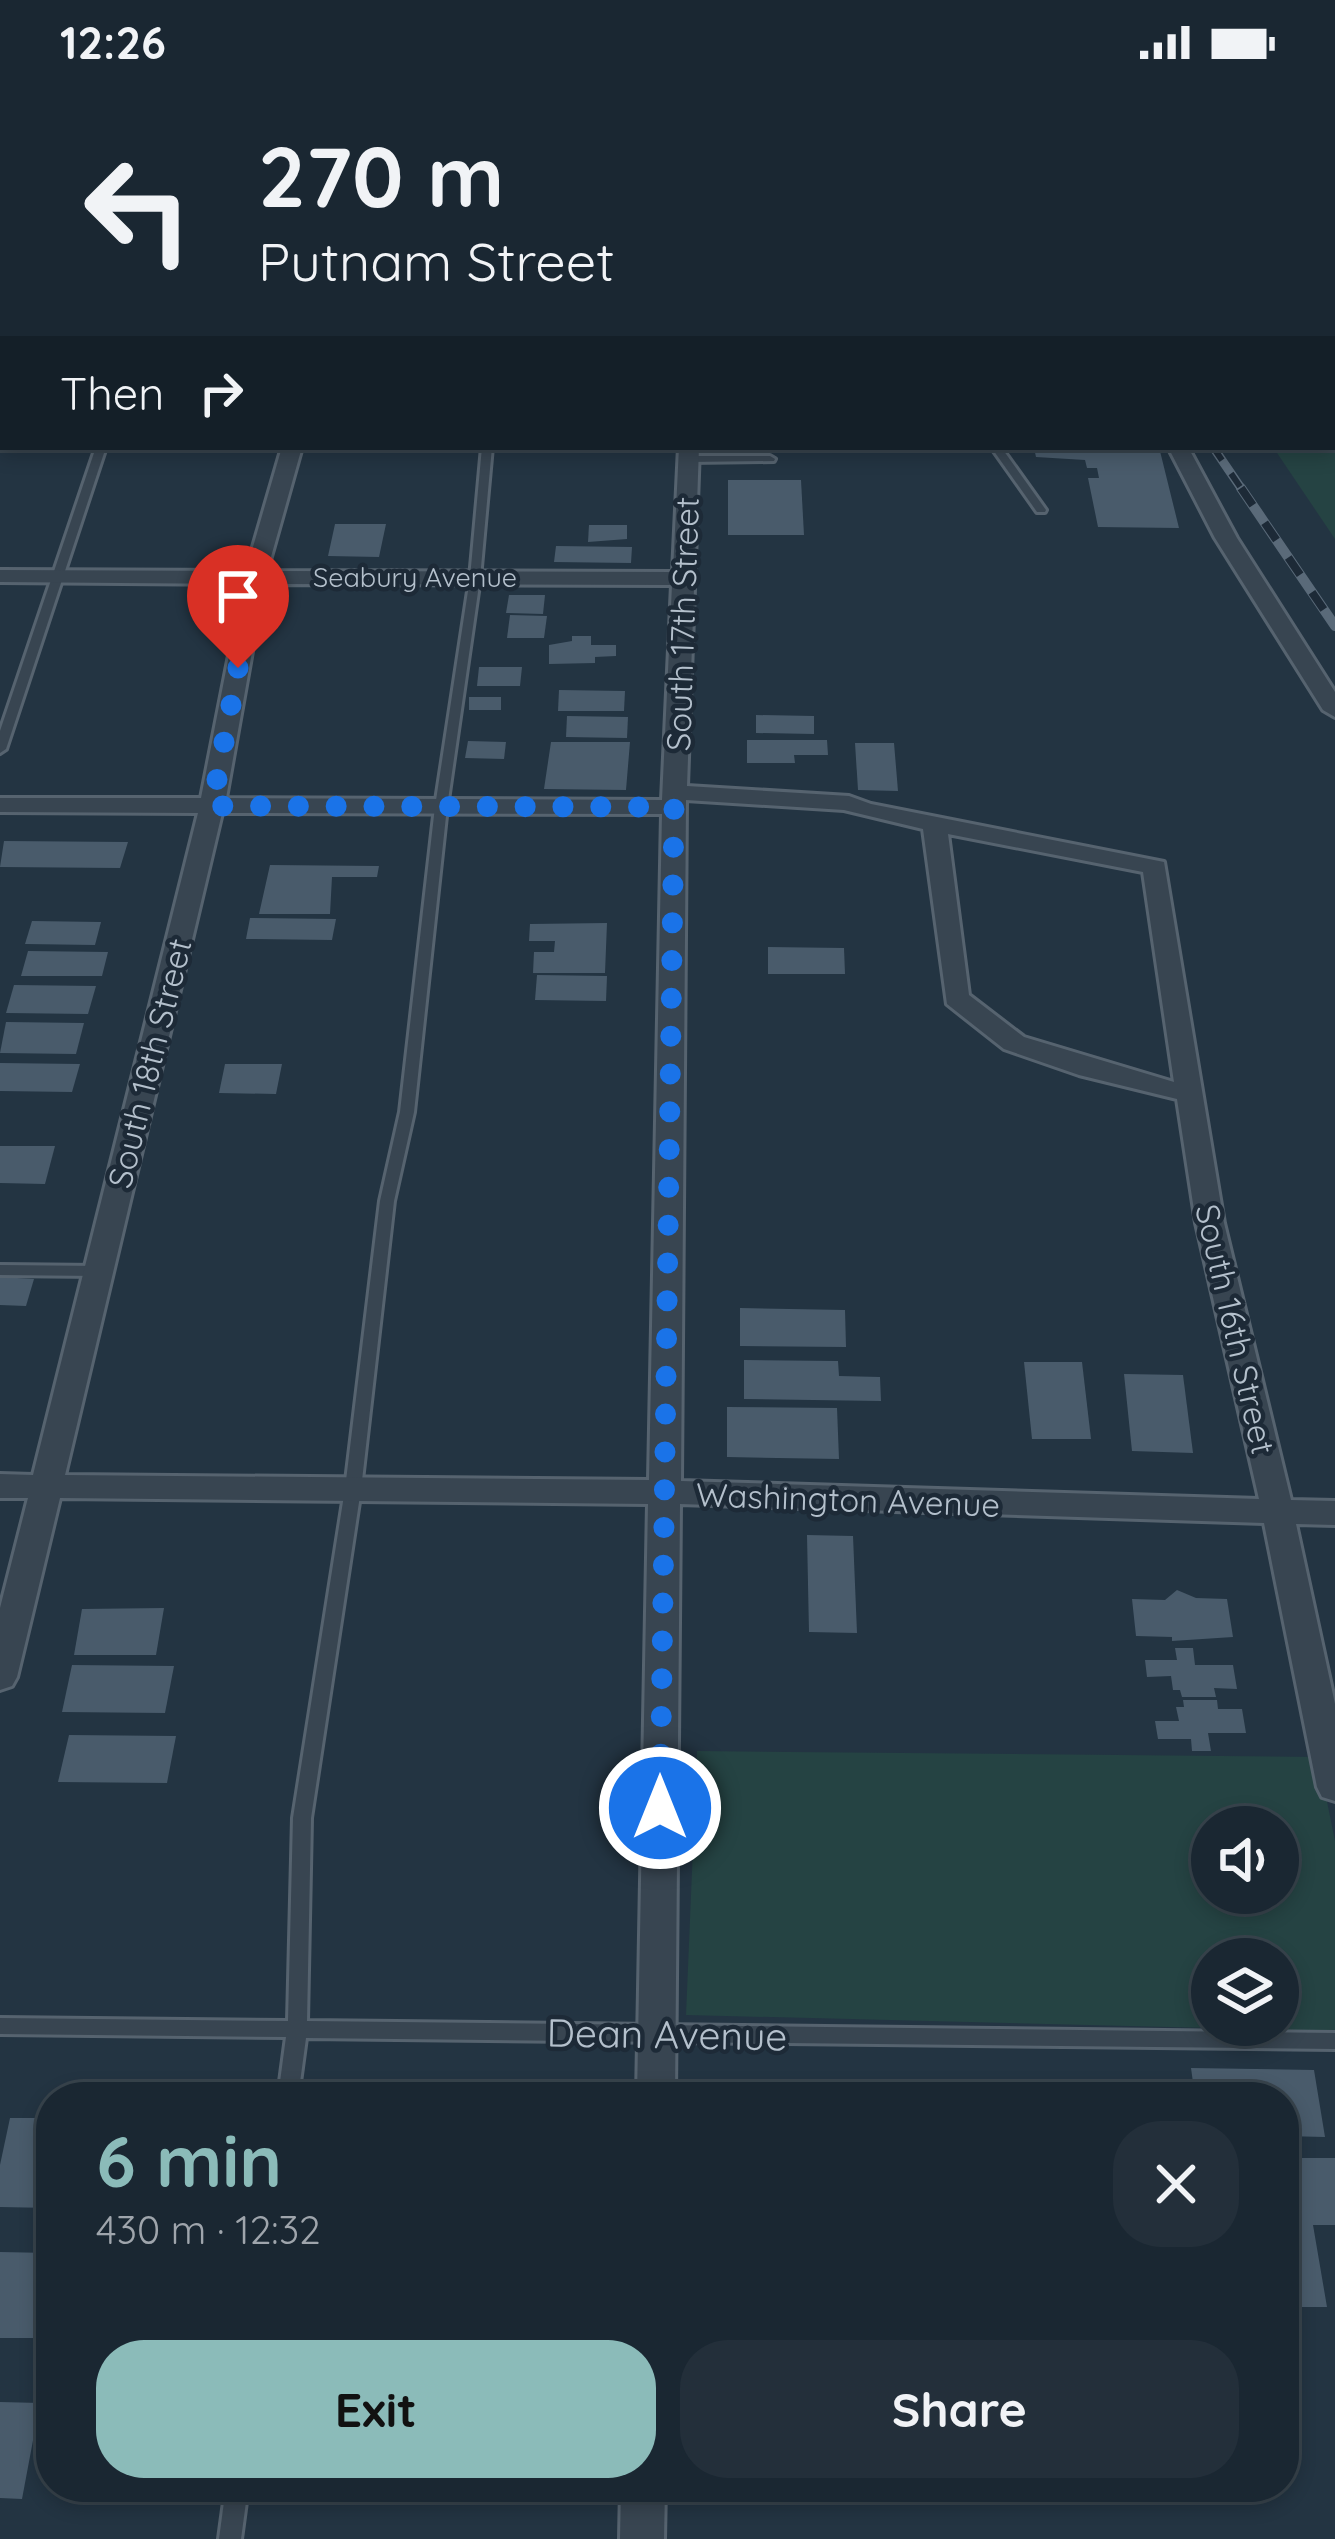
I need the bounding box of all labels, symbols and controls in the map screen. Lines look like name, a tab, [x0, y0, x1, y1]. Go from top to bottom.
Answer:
text: 12:26	[60, 14, 166, 70]
text: 270 m	[258, 123, 504, 228]
icon: left	[60, 132, 216, 288]
text: Putnam Street	[258, 227, 614, 295]
icon: right	[188, 360, 254, 426]
text: Then	[60, 365, 164, 421]
street label: South 17th Street	[657, 496, 707, 752]
pin	[187, 545, 289, 668]
street label: Seabury Avenue	[313, 560, 517, 594]
icon: arrive	[205, 563, 271, 629]
street label: South 18th Street	[98, 934, 200, 1192]
street label: South 16th Street	[1187, 1200, 1285, 1458]
street label: Washington Avenue	[695, 1473, 1001, 1525]
position arrow	[597, 1745, 723, 1871]
map controls	[1191, 1806, 1299, 2046]
button: sound	[1191, 1806, 1299, 1914]
button: layers	[1191, 1938, 1299, 2046]
street label: Dean Avenue	[546, 2007, 788, 2061]
text: 6 min	[96, 2115, 282, 2205]
button: close	[1113, 2121, 1239, 2247]
text: 430 m · 12:32	[96, 2205, 321, 2254]
button: Exit	[96, 2340, 656, 2478]
button: Share	[680, 2340, 1239, 2478]

